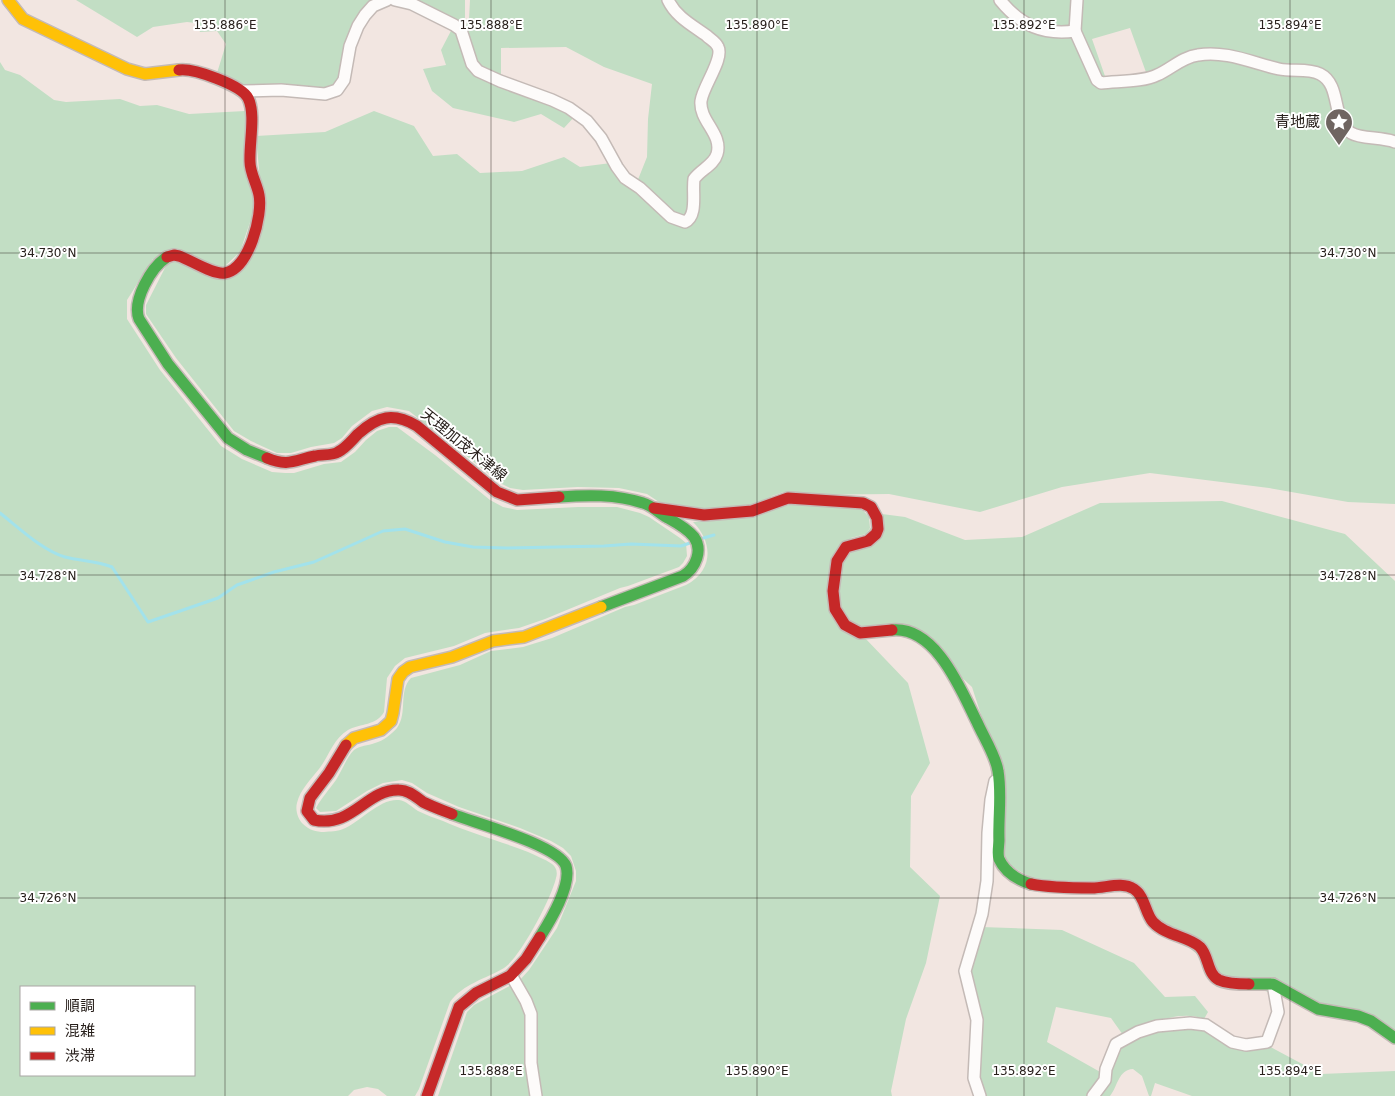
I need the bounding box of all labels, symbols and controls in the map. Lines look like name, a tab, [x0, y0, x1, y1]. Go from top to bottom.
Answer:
text: 135.886°E	[193, 18, 257, 32]
text: 135.888°E	[459, 18, 523, 32]
text: 135.890°E	[725, 18, 789, 32]
text: 135.892°E	[992, 18, 1056, 32]
text: 135.894°E	[1258, 18, 1322, 32]
place icon: 青地蔵	[1324, 107, 1354, 146]
place label: 青地蔵	[1275, 113, 1320, 131]
text: 34.730°N	[20, 246, 76, 260]
text: 34.730°N	[1320, 246, 1376, 260]
street label: 天理加茂木津線	[418, 405, 510, 485]
text: 34.728°N	[20, 569, 76, 583]
text: 34.728°N	[1320, 569, 1376, 583]
text: 34.726°N	[20, 891, 76, 905]
text: 34.726°N	[1320, 891, 1376, 905]
legend	[20, 986, 195, 1076]
text: 順調	[65, 997, 95, 1015]
text: 混雑	[65, 1022, 95, 1040]
text: 渋滞	[65, 1047, 95, 1065]
text: 135.888°E	[459, 1064, 523, 1078]
text: 135.890°E	[725, 1064, 789, 1078]
text: 135.892°E	[992, 1064, 1056, 1078]
text: 135.894°E	[1258, 1064, 1322, 1078]

